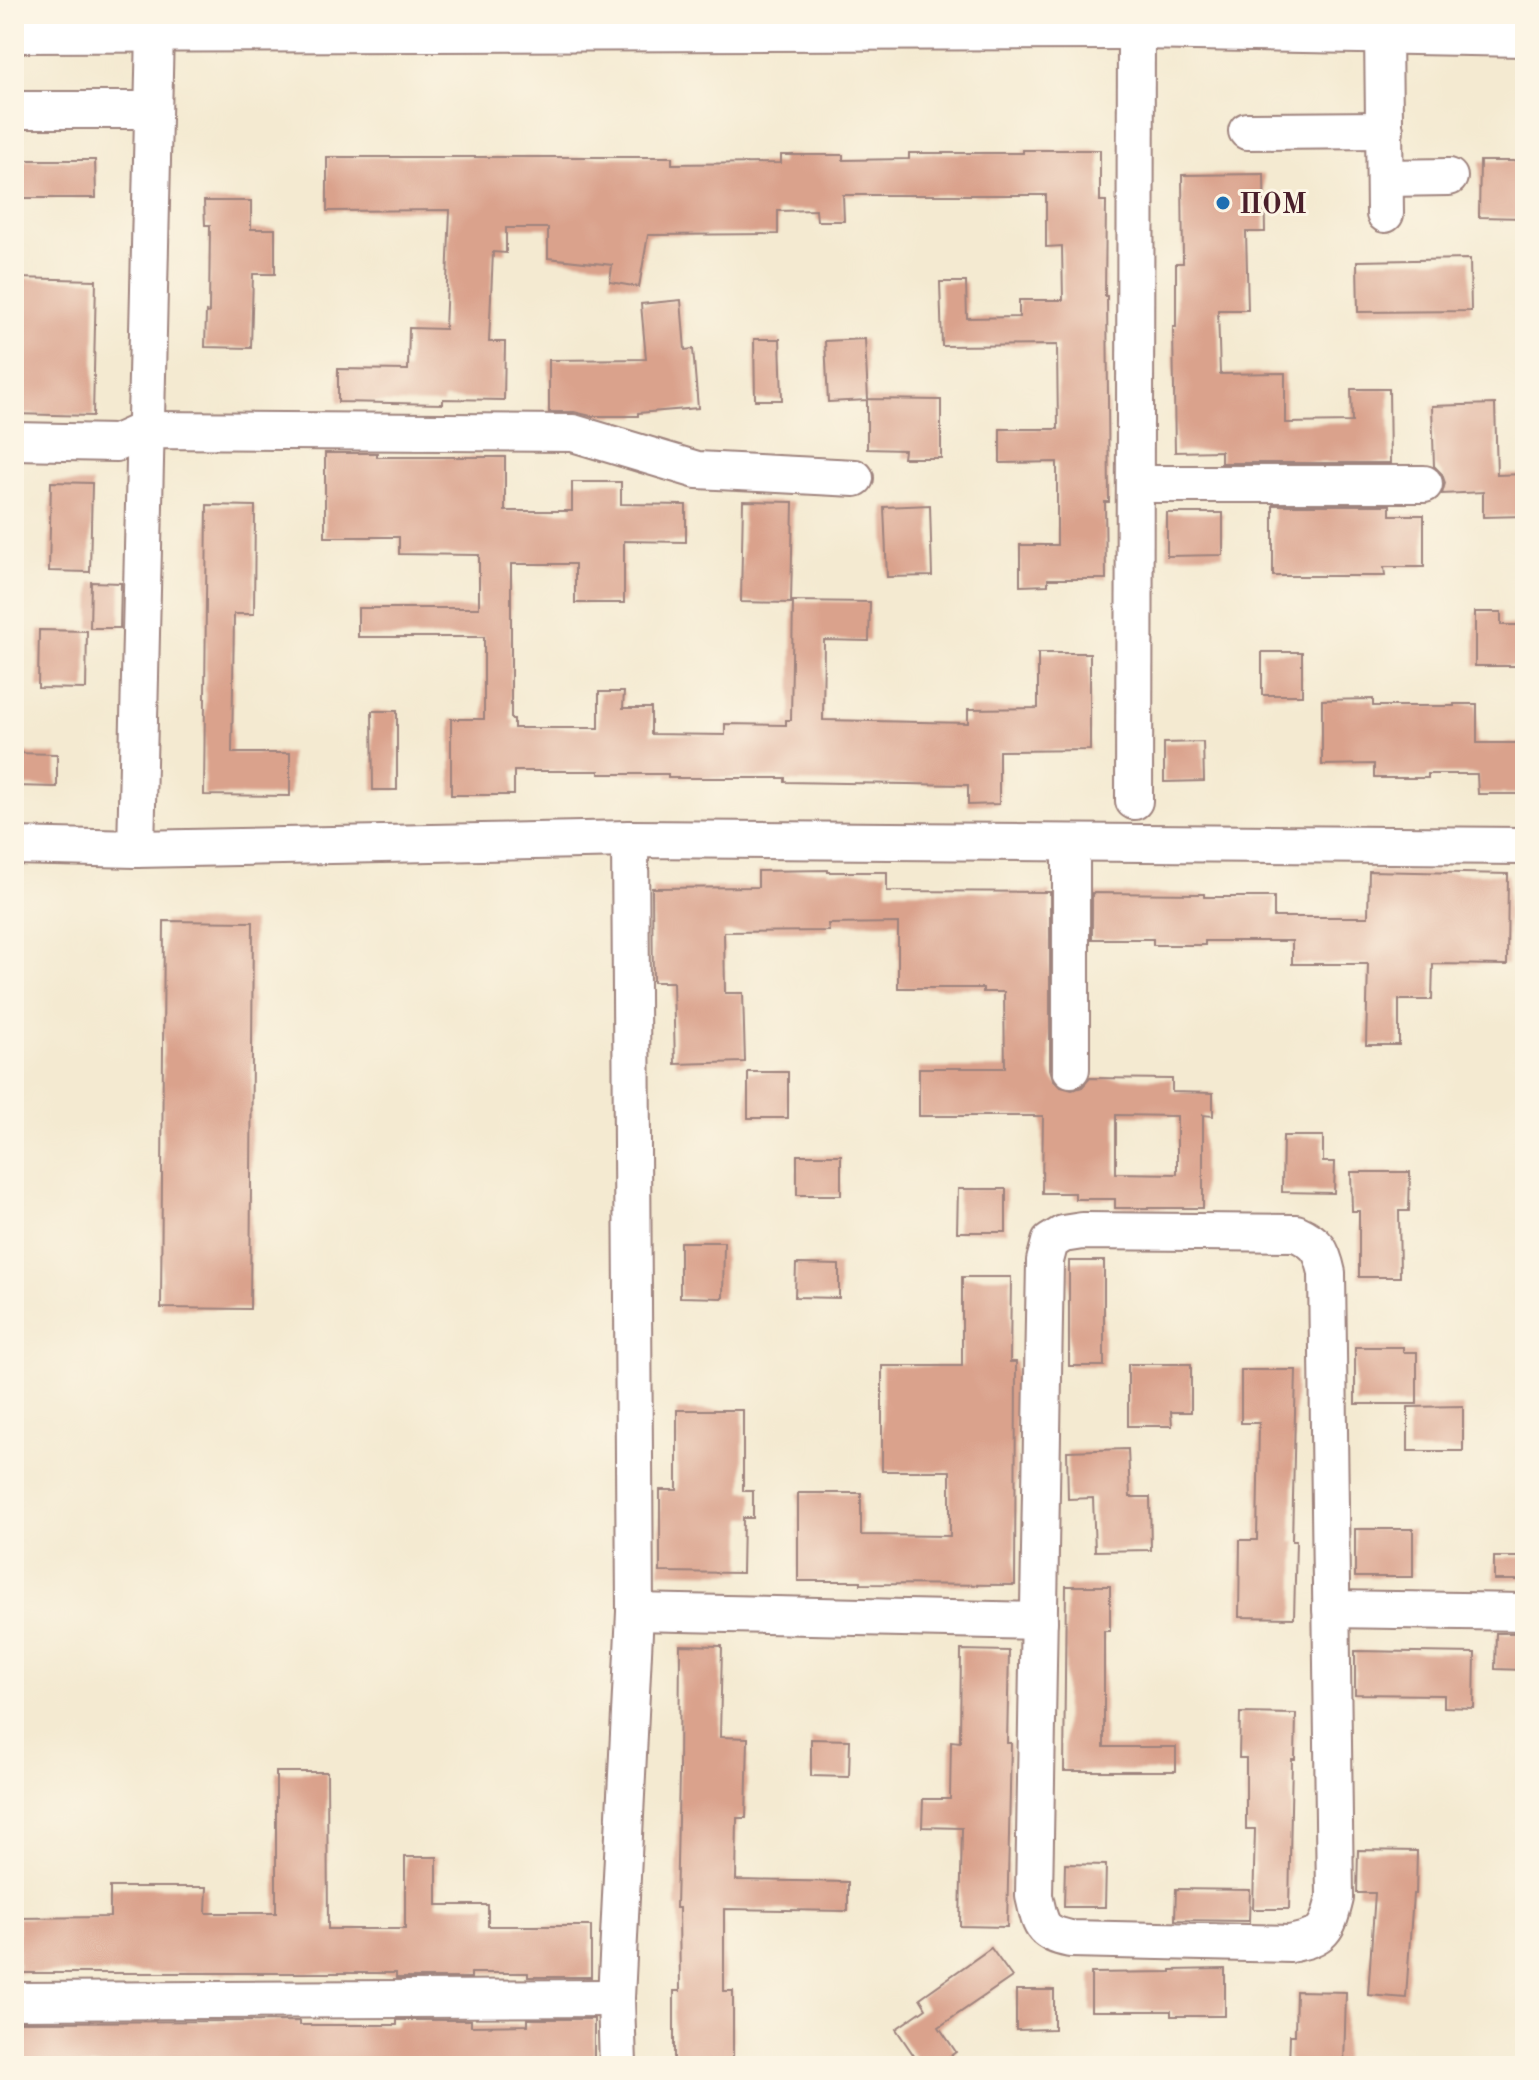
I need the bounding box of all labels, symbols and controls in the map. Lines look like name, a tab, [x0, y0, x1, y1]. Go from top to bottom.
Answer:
place label: ПОМ	[1239, 191, 1307, 220]
marker: ПОМ	[1214, 194, 1232, 212]

